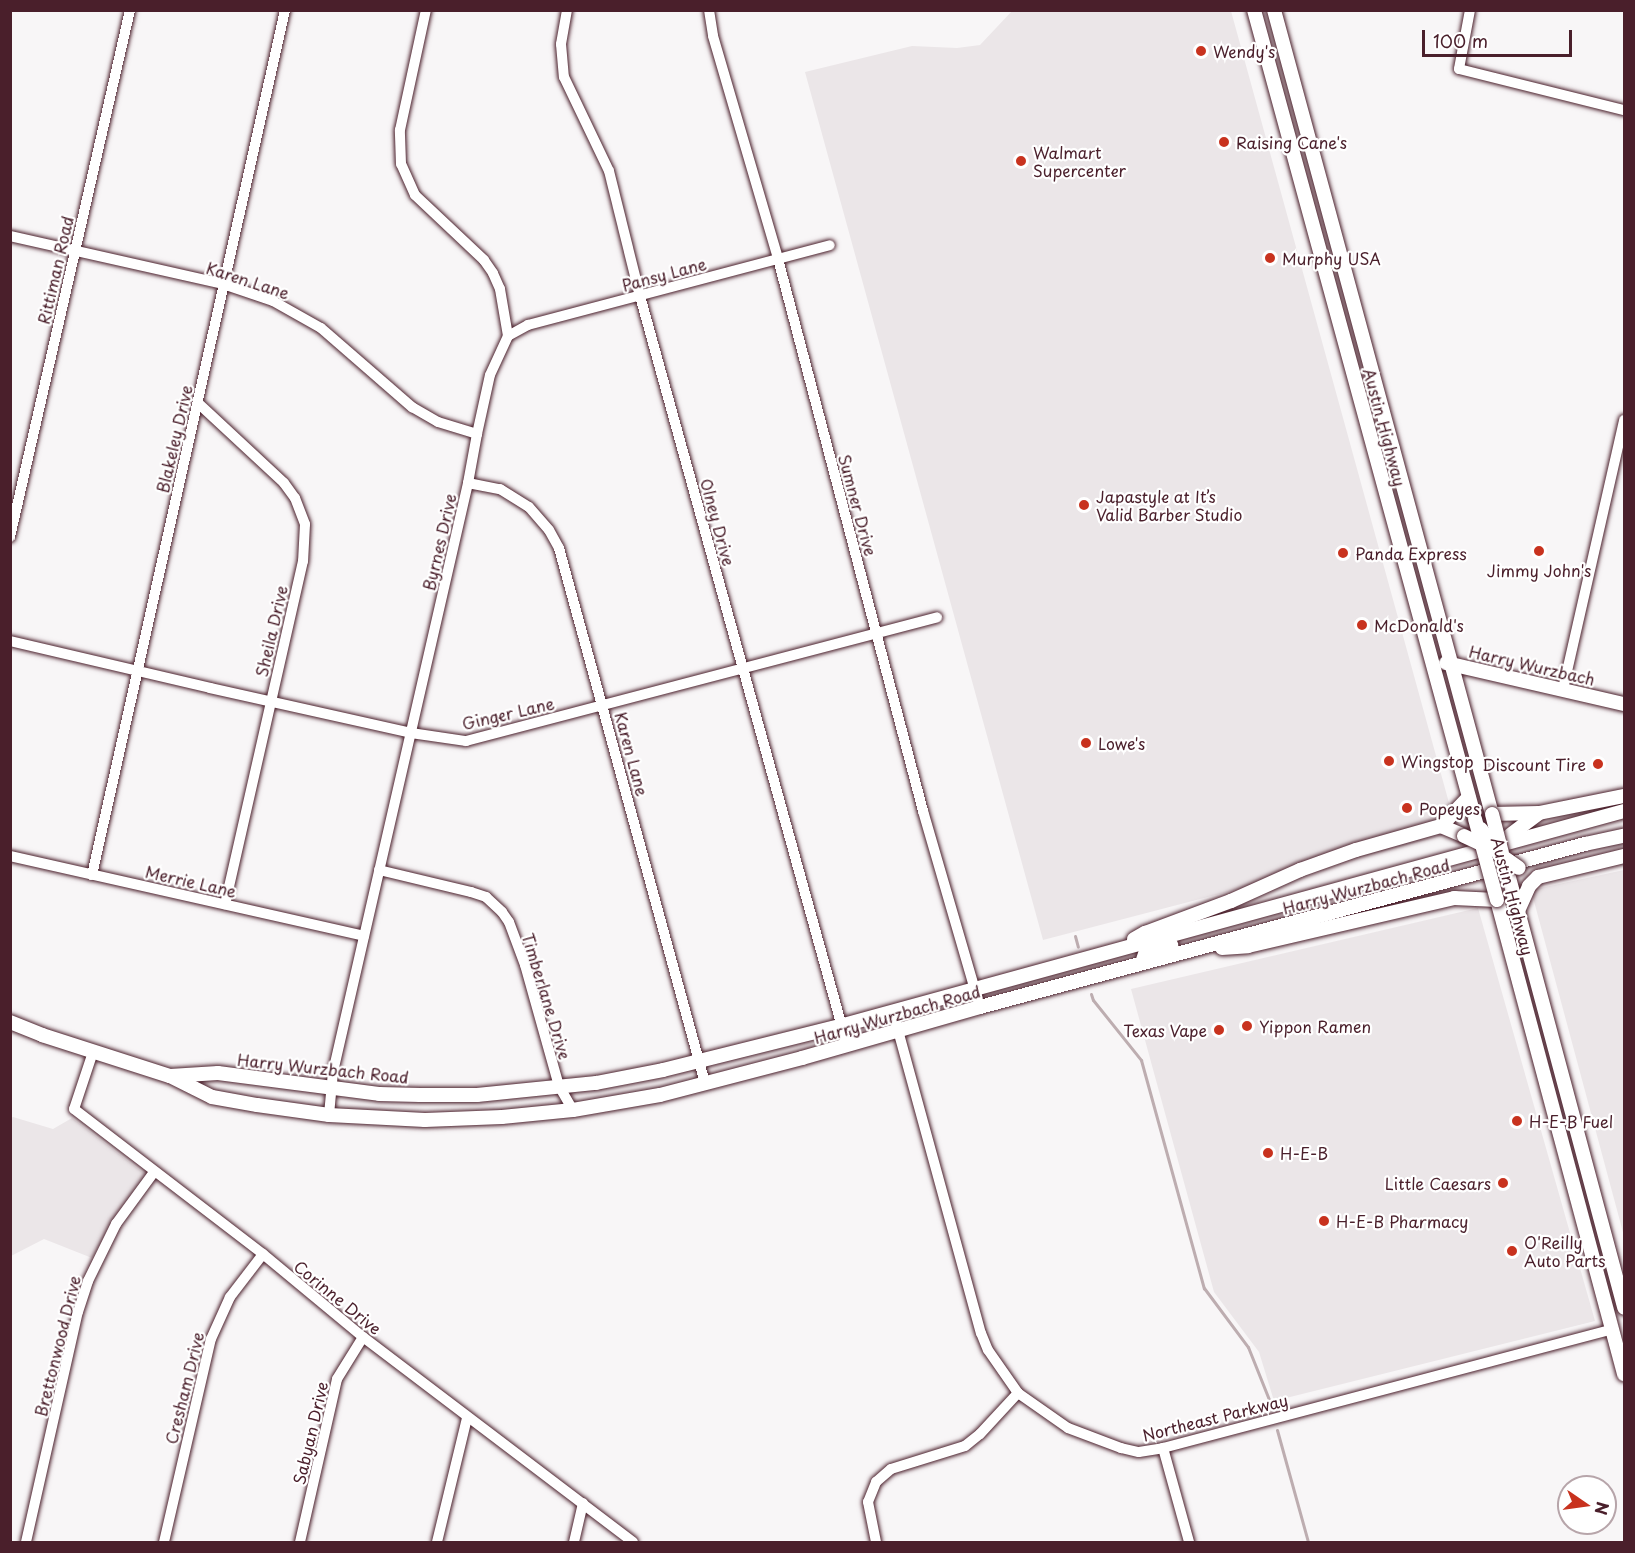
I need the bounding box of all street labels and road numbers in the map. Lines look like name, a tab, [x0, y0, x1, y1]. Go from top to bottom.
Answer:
street label: Rittiman Road	[33, 214, 77, 326]
street label: Pansy Lane	[619, 253, 709, 295]
street label: Karen Lane	[204, 257, 292, 303]
street label: Austin Highway	[1360, 366, 1410, 488]
street label: Blakeley Drive	[152, 383, 196, 495]
street label: Sumner Drive	[835, 452, 881, 558]
street label: Olney Drive	[697, 476, 739, 568]
street label: Byrnes Drive	[418, 491, 460, 593]
street label: Sheila Drive	[251, 583, 291, 679]
street label: Harry Wurzbach	[1467, 641, 1597, 689]
street label: Ginger Lane	[460, 693, 556, 733]
street label: Karen Lane	[611, 709, 653, 799]
street label: Austin Highway	[1488, 835, 1538, 957]
street label: Harry Wurzbach Road	[1280, 854, 1452, 918]
street label: Merrie Lane	[143, 861, 239, 901]
street label: Timberlane Drive	[518, 930, 576, 1062]
street label: Harry Wurzbach Road	[811, 981, 983, 1047]
street label: Harry Wurzbach Road	[236, 1049, 410, 1087]
street label: Corinne Drive	[291, 1256, 385, 1338]
street label: Brettonwood Drive	[30, 1273, 84, 1419]
street label: Cresham Drive	[161, 1330, 207, 1446]
street label: Sabyan Drive	[289, 1380, 331, 1486]
street label: Northeast Parkway	[1140, 1390, 1290, 1444]

